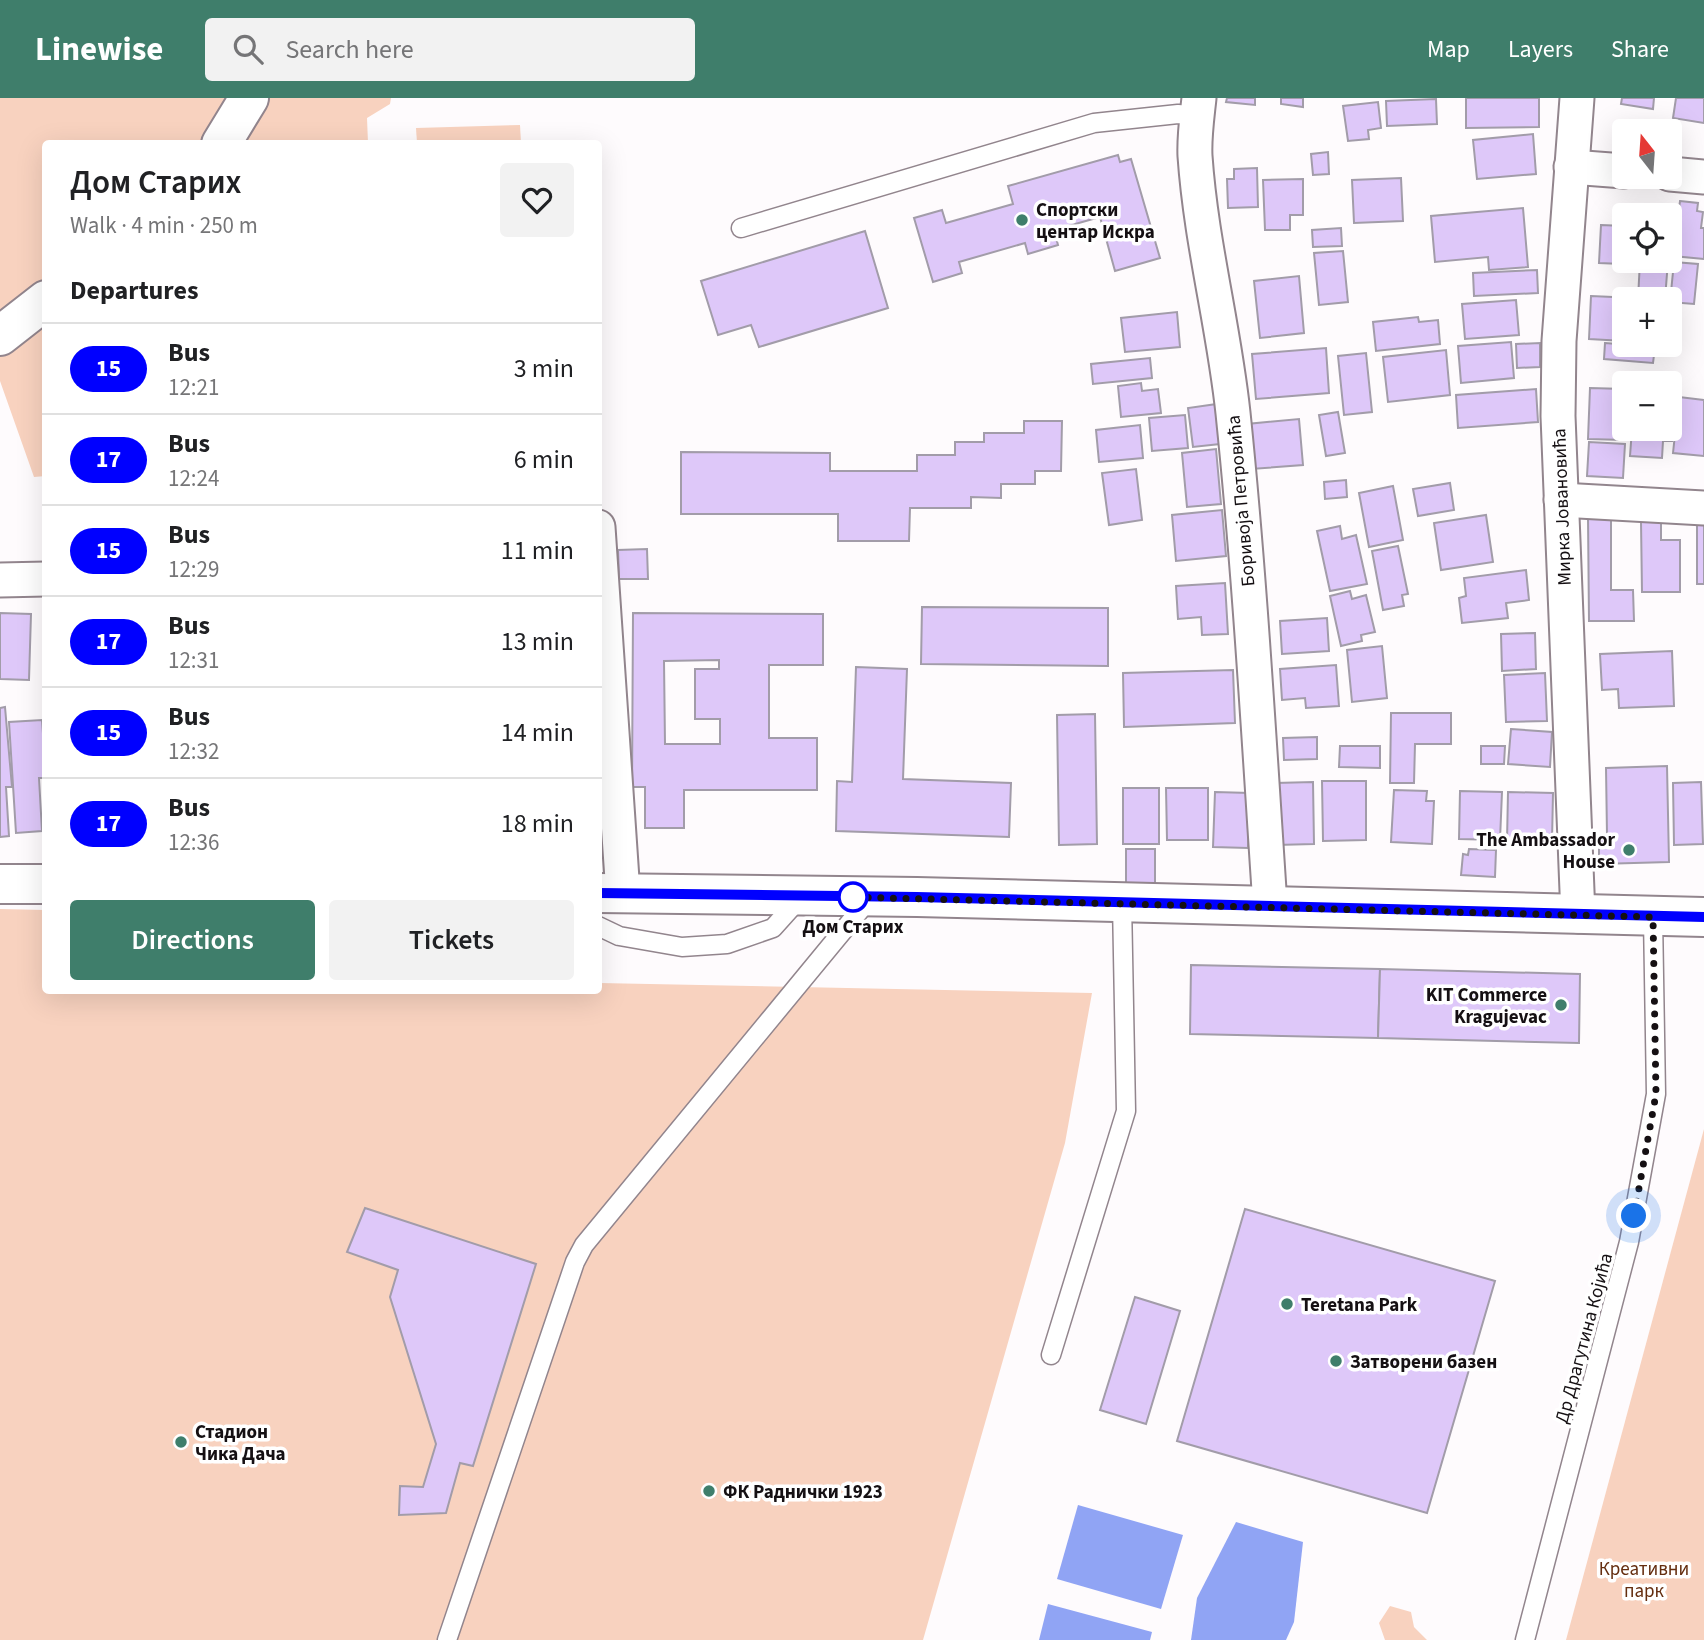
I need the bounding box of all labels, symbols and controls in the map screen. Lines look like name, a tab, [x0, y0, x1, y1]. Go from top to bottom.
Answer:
search box	[205, 18, 695, 81]
text: Linewise	[35, 26, 163, 73]
icon: search	[229, 30, 267, 68]
text: Search here	[285, 31, 414, 68]
text: Map	[1427, 32, 1470, 67]
text: Layers	[1508, 32, 1573, 67]
text: Share	[1611, 32, 1669, 67]
north arrow	[1612, 119, 1682, 189]
map controls	[1612, 119, 1682, 441]
text: Дом Старих	[70, 159, 241, 206]
button: heart	[500, 163, 574, 237]
place label: Спортски центар Искра	[1036, 197, 1155, 246]
button: locate	[1612, 203, 1682, 273]
text: Walk · 4 min · 250 m	[70, 209, 258, 242]
marker: Спортски центар Искра	[1014, 212, 1030, 228]
text: Departures	[70, 272, 198, 309]
button: +	[1612, 287, 1682, 357]
text: Bus	[168, 334, 210, 371]
text: 3 min	[514, 350, 574, 387]
text: 15	[96, 351, 121, 386]
text: 12:21	[168, 371, 219, 404]
button: −	[1612, 371, 1682, 441]
street label: Боривоја Петровића	[1221, 414, 1262, 588]
text: Bus	[168, 425, 210, 462]
street label: Мирка Јовановића	[1546, 428, 1579, 586]
text: 6 min	[514, 441, 574, 478]
text: 17	[96, 442, 121, 477]
text: 12:24	[168, 462, 219, 495]
text: Bus	[168, 516, 210, 553]
text: 11 min	[501, 532, 574, 569]
text: 15	[96, 533, 121, 568]
text: 12:29	[168, 553, 219, 586]
text: Bus	[168, 607, 210, 644]
text: 13 min	[501, 623, 574, 660]
text: 17	[96, 624, 121, 659]
text: 12:31	[168, 644, 219, 677]
text: Bus	[168, 698, 210, 735]
text: 14 min	[501, 714, 574, 751]
text: 15	[96, 715, 121, 750]
text: 12:32	[168, 735, 219, 768]
text: Bus	[168, 789, 210, 826]
text: 18 min	[501, 805, 574, 842]
text: 17	[96, 806, 121, 841]
text: 12:36	[168, 826, 219, 859]
place label: The Ambassador House	[1476, 827, 1615, 876]
marker: The Ambassador House	[1621, 842, 1637, 858]
marker: Дом Старих	[838, 882, 868, 912]
button: Directions	[70, 900, 315, 980]
button: Tickets	[329, 900, 574, 980]
place label: Дом Старих	[803, 914, 904, 941]
place label: KIT Commerce Kragujevac	[1426, 982, 1547, 1031]
marker: KIT Commerce Kragujevac	[1553, 997, 1569, 1013]
your location	[1616, 1198, 1651, 1233]
street label: Др Драгутина Којића	[1549, 1250, 1620, 1427]
place label: Teretana Park	[1301, 1292, 1418, 1319]
marker: Teretana Park	[1279, 1296, 1295, 1312]
place label: Затворени базен	[1350, 1349, 1497, 1376]
marker: Затворени базен	[1328, 1353, 1344, 1369]
place label: Стадион Чика Дача	[195, 1419, 286, 1468]
marker: Стадион Чика Дача	[173, 1434, 189, 1450]
place label: ФК Раднички 1923	[723, 1479, 883, 1506]
marker: ФК Раднички 1923	[701, 1483, 717, 1499]
park label: Креативни парк	[1599, 1556, 1689, 1605]

